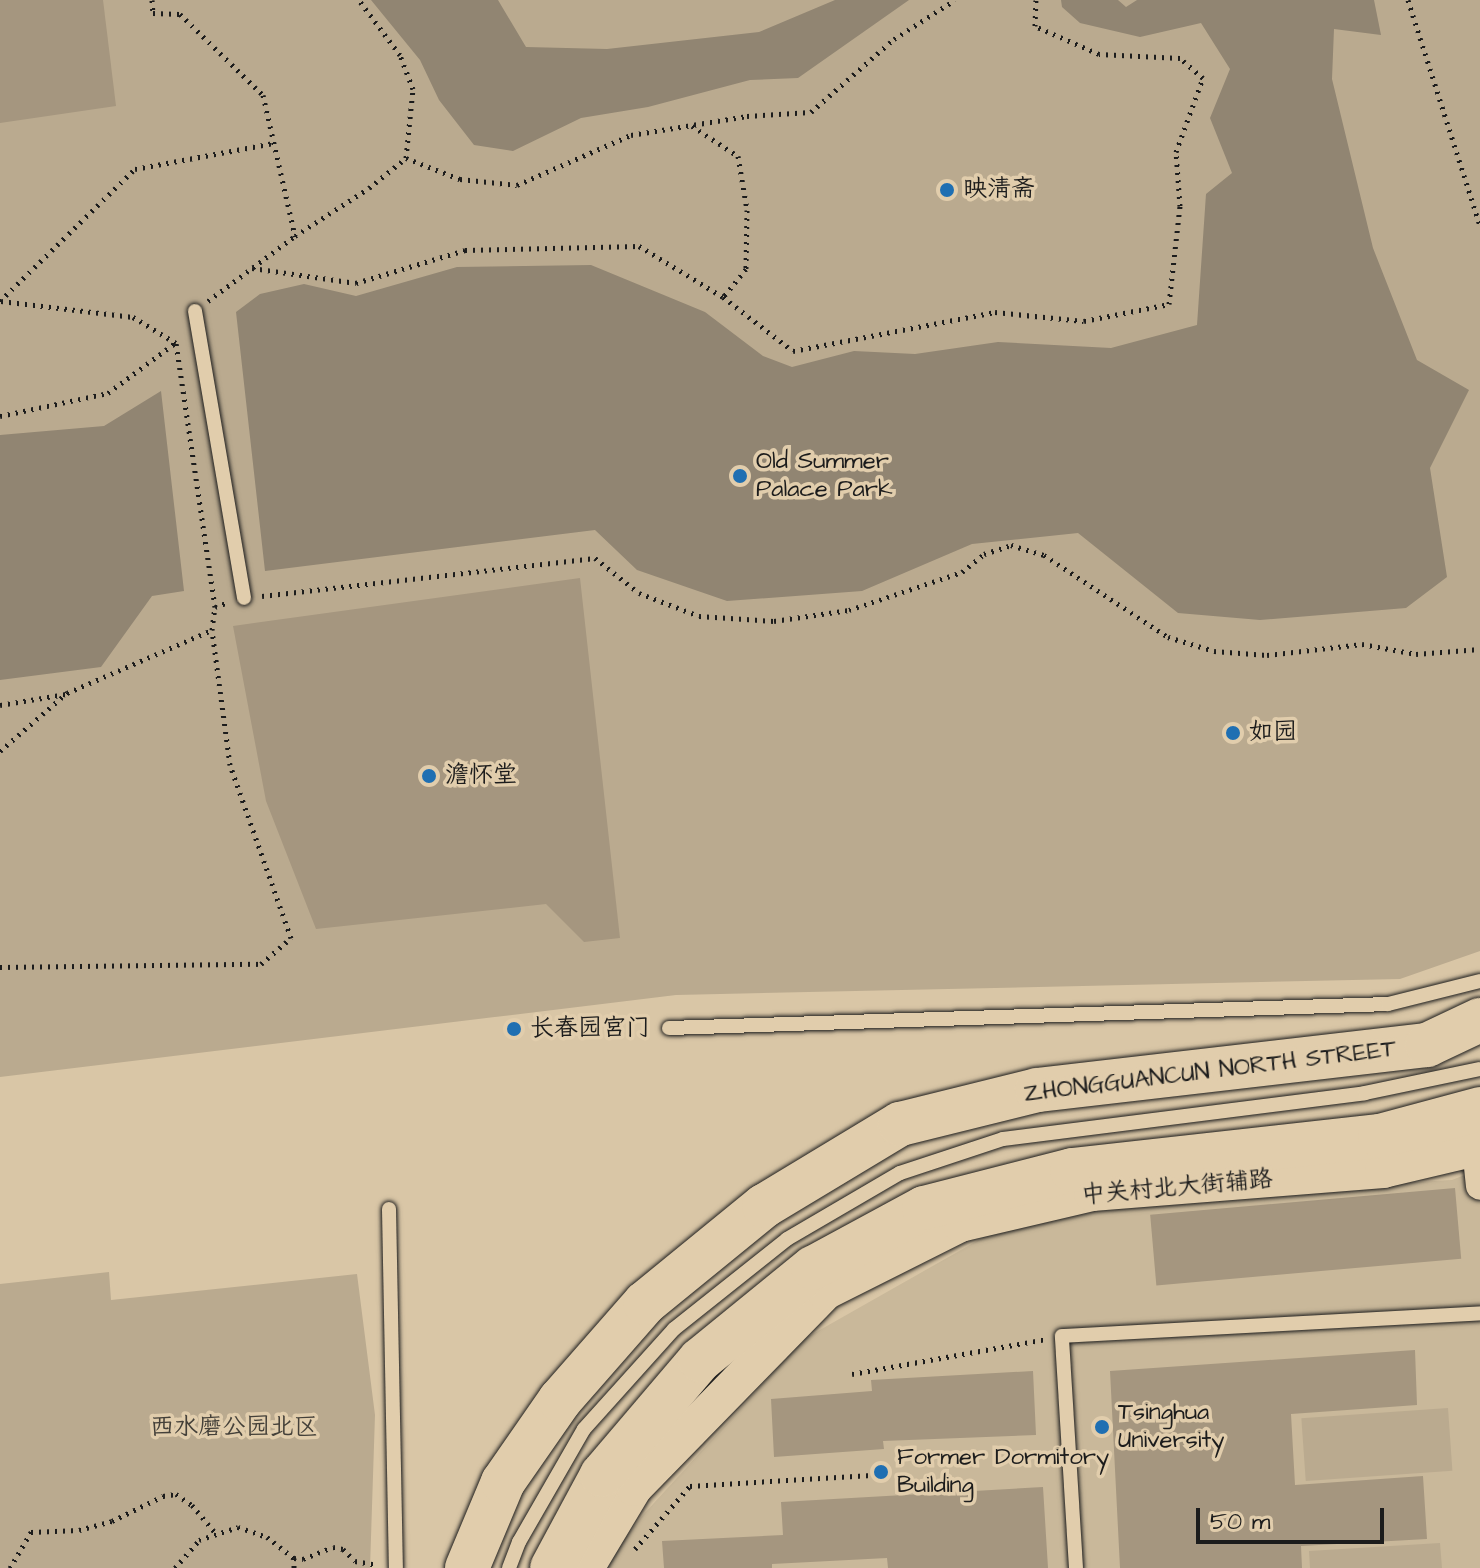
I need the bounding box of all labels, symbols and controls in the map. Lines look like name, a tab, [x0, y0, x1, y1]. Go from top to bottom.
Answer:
place label: 映清斋	[963, 176, 1035, 204]
marker: 映清斋	[938, 181, 956, 199]
place label: Old Summer Palace Park	[756, 448, 893, 504]
marker: Old Summer Palace Park	[731, 467, 749, 485]
place label: 如园	[1249, 719, 1297, 747]
marker: 如园	[1224, 724, 1242, 742]
place label: 澹怀堂	[445, 762, 517, 790]
marker: 澹怀堂	[420, 767, 438, 785]
place label: 长春园宫门	[530, 1015, 650, 1043]
marker: 长春园宫门	[505, 1020, 523, 1038]
street label: ZHONGGUANCUN NORTH STREET	[1022, 1035, 1398, 1109]
street label: 中关村北大街辅路	[1080, 1165, 1274, 1211]
place label: Tsinghua University	[1118, 1399, 1224, 1455]
park label: 西水磨公园北区	[150, 1414, 318, 1442]
marker: Tsinghua University	[1093, 1418, 1111, 1436]
place label: Former Dormitory Building	[897, 1444, 1109, 1500]
marker: Former Dormitory Building	[872, 1463, 890, 1481]
scale bar	[1200, 1492, 1388, 1542]
text: 50 m	[1210, 1505, 1270, 1539]

